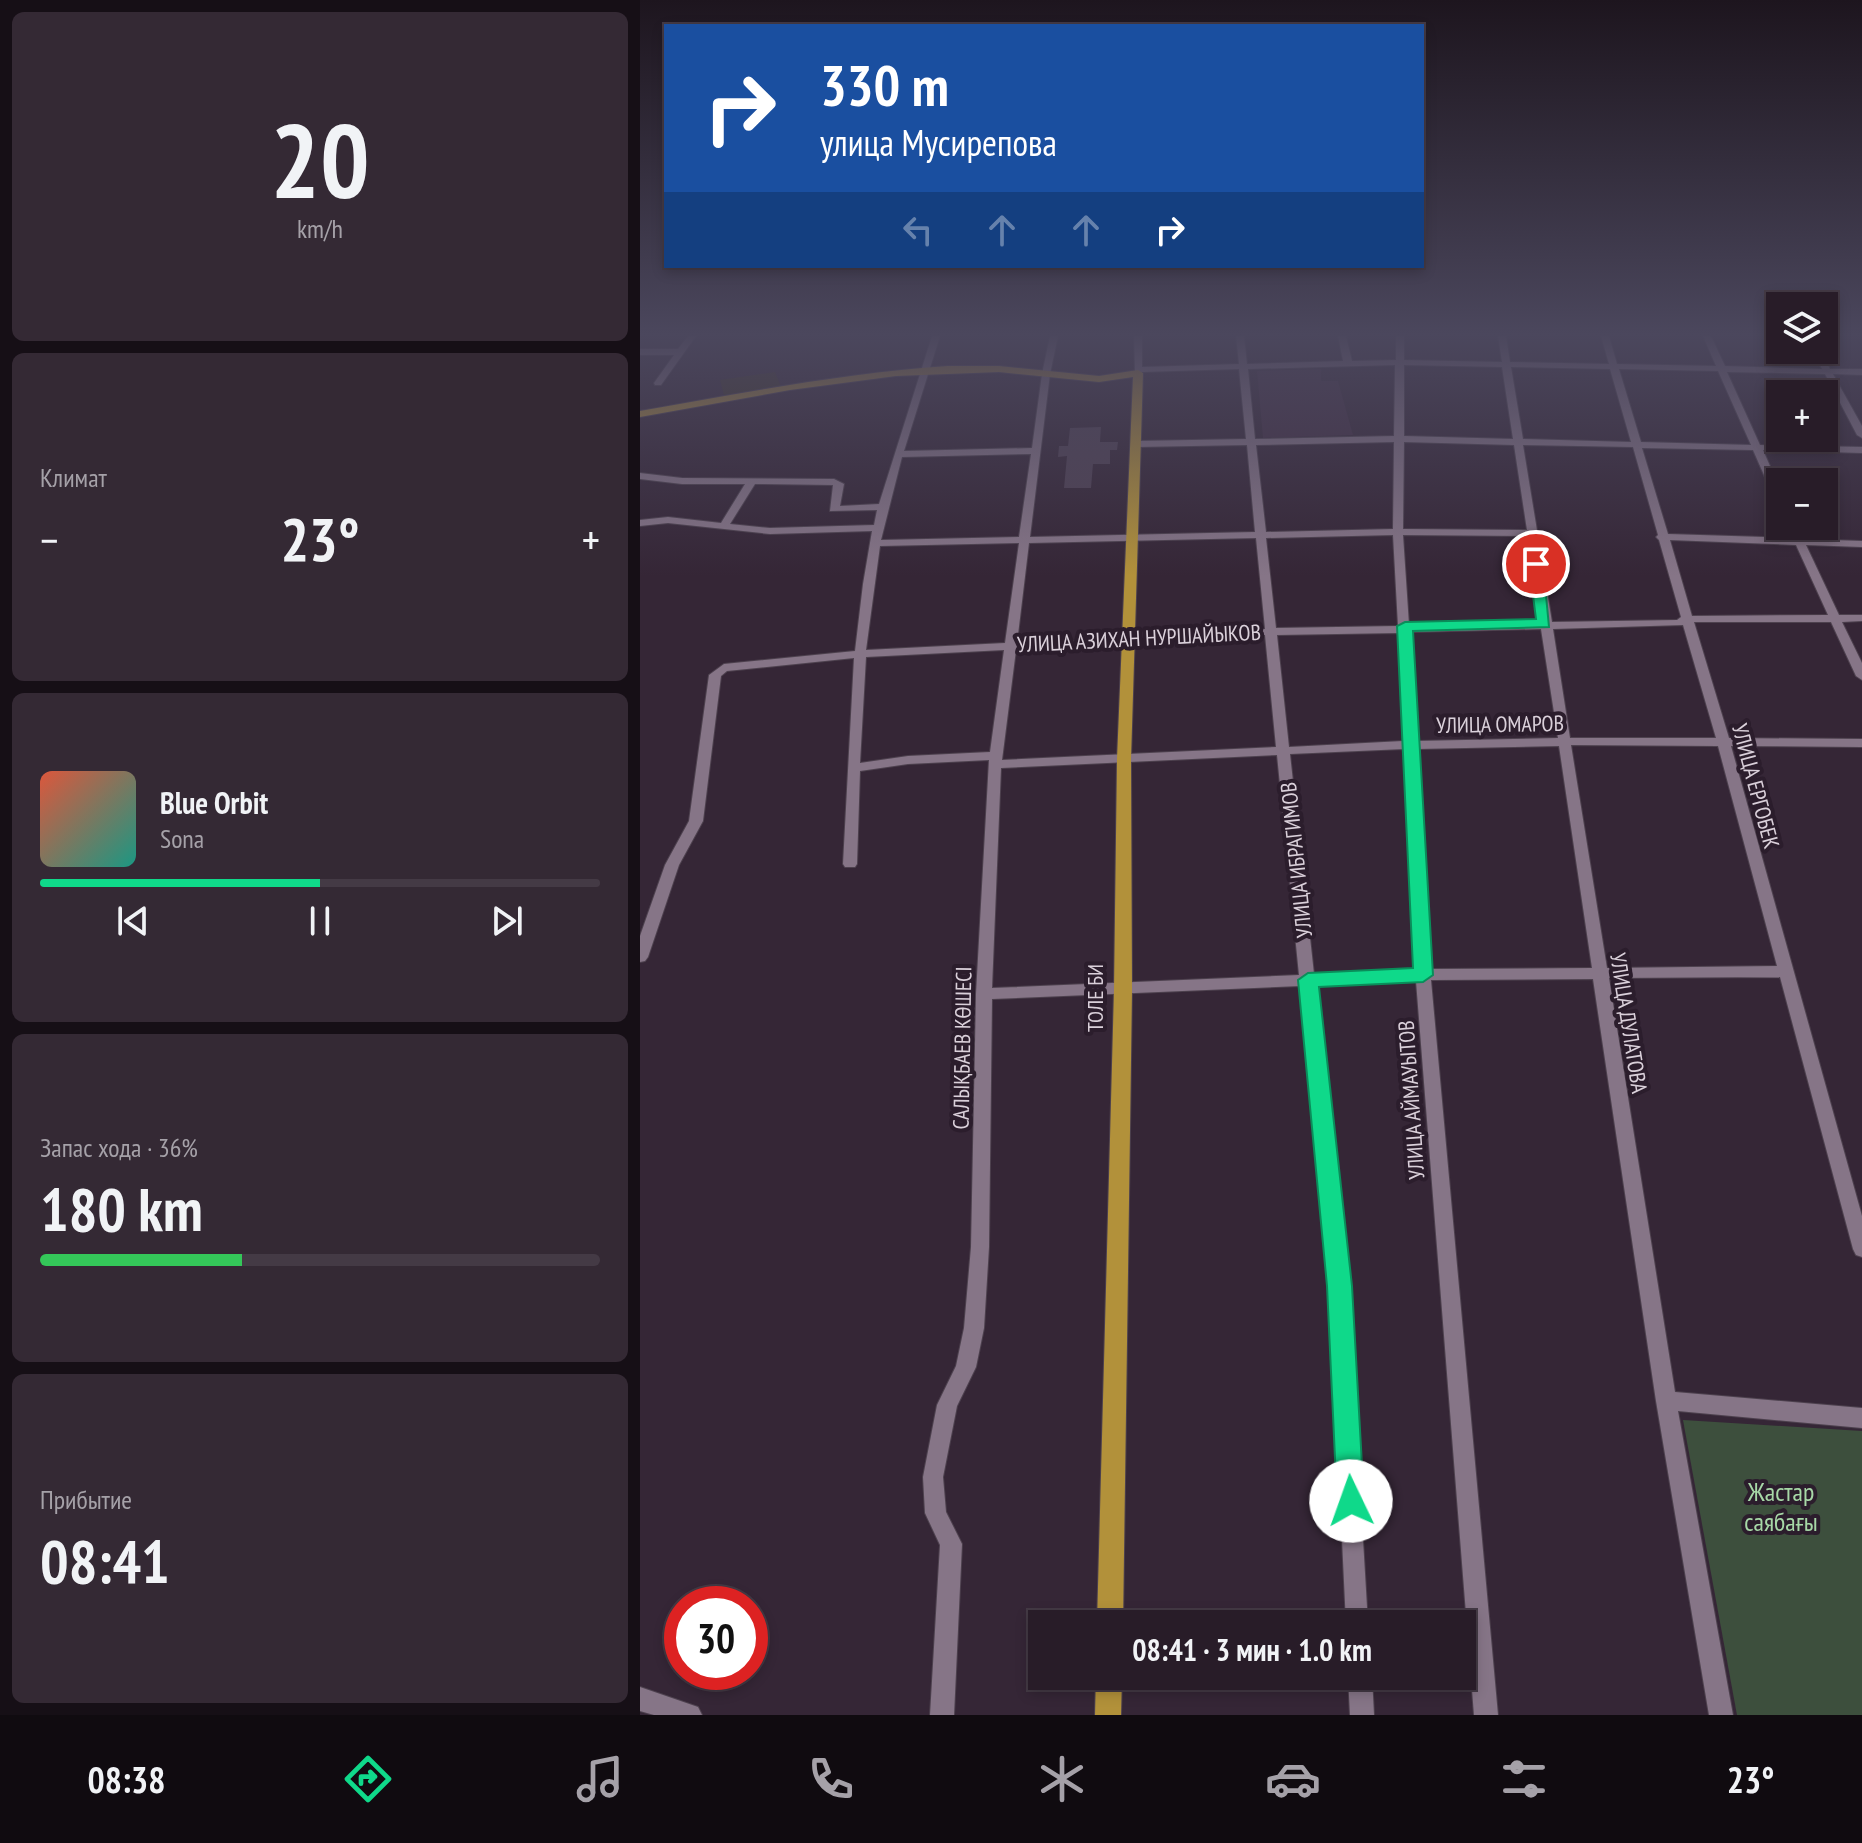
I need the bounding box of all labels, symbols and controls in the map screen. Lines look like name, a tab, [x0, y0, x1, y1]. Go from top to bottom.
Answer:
text: 330 m	[820, 49, 949, 121]
icon: right	[688, 56, 792, 160]
text: 20	[270, 92, 370, 227]
text: улица Мусирепова	[820, 119, 1057, 166]
icon: left	[896, 208, 940, 252]
icon: ahead	[980, 208, 1024, 252]
icon: ahead	[1064, 208, 1108, 252]
icon: right	[1148, 208, 1192, 252]
text: km/h	[297, 212, 343, 245]
map controls	[1766, 292, 1838, 540]
button: layers	[1766, 292, 1838, 364]
button: +	[1766, 380, 1838, 452]
text: Климат	[40, 461, 107, 494]
button: −	[1766, 468, 1838, 540]
text: 23°	[280, 500, 360, 578]
text: −	[40, 511, 58, 568]
text: +	[582, 511, 600, 568]
pin	[1502, 530, 1570, 598]
icon: arrive	[1514, 542, 1558, 586]
street label: УЛИЦА АЗИХАН НУРШАЙЫКОВ	[1016, 618, 1262, 658]
street label: УЛИЦА ОМАРОВ	[1436, 709, 1564, 739]
street label: УЛИЦА ЕРГОБЕК	[1726, 720, 1786, 852]
street label: УЛИЦА ИБРАГИМОВ	[1274, 781, 1318, 939]
text: Blue Orbit	[160, 783, 268, 822]
text: Sona	[160, 822, 204, 855]
icon: previous	[111, 899, 155, 943]
icon: pause	[298, 899, 342, 943]
icon: next	[485, 899, 529, 943]
street label: УЛИЦА ДУЛАТОВА	[1604, 951, 1654, 1096]
street label: ТОЛЕ БИ	[1081, 964, 1109, 1032]
street label: САЛЫҚБАЕВ КӨШЕСІ	[947, 966, 977, 1130]
street label: УЛИЦА АЙМАУЫТОВ	[1391, 1019, 1431, 1181]
text: Запас хода · 36%	[40, 1131, 198, 1164]
text: 180 km	[40, 1170, 203, 1248]
position arrow	[1309, 1459, 1393, 1543]
park label: Жастар саябағы	[1744, 1475, 1818, 1538]
text: Прибытие	[40, 1483, 132, 1516]
text: 08:41	[40, 1522, 170, 1600]
speed limit sign: 30	[664, 1586, 768, 1690]
text: 08:41 · 3 мин · 1.0 km	[1132, 1630, 1372, 1669]
icon: directions	[340, 1751, 396, 1807]
icon: music	[572, 1751, 628, 1807]
icon: phone	[803, 1751, 859, 1807]
icon: climate	[1034, 1751, 1090, 1807]
icon: car	[1265, 1751, 1321, 1807]
icon: filters	[1496, 1751, 1552, 1807]
text: 08:38	[88, 1756, 165, 1803]
text: 23°	[1727, 1756, 1774, 1803]

